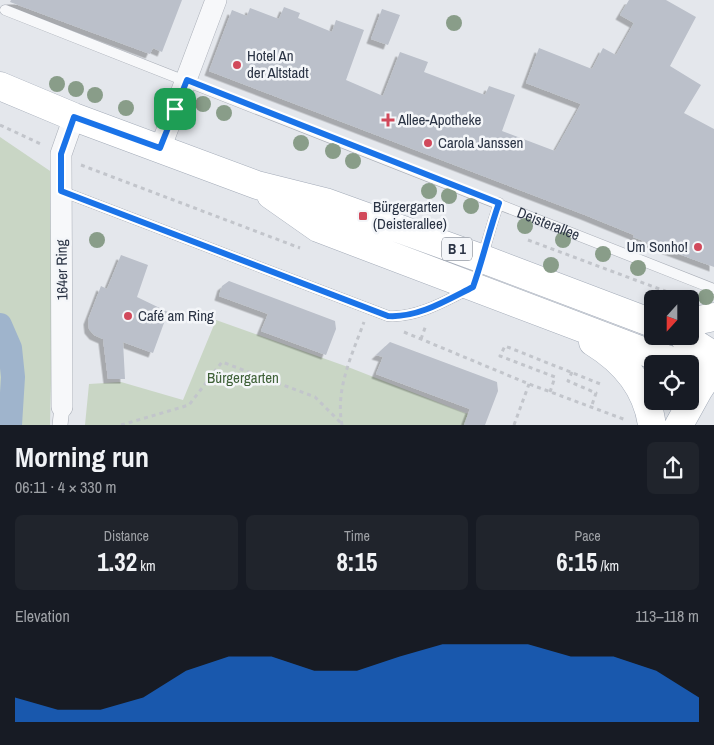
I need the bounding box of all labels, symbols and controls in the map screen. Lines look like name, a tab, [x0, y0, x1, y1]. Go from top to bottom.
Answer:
place label: Hotel An der Altstadt	[247, 45, 309, 83]
marker: Hotel An der Altstadt	[231, 59, 243, 71]
pin	[154, 88, 196, 130]
icon: arrive	[161, 95, 189, 123]
place label: Allee-Apotheke	[397, 109, 482, 130]
marker: Allee-Apotheke	[382, 114, 394, 126]
place label: Carola Janssen	[438, 132, 523, 153]
marker: Carola Janssen	[422, 137, 434, 149]
place label: Bürgergarten (Deisterallee)	[373, 196, 447, 234]
street label: Deisterallee	[514, 202, 583, 245]
marker: Bürgergarten (Deisterallee)	[357, 210, 369, 222]
place label: Um Sonho!	[626, 236, 688, 257]
road number: B 1	[442, 238, 472, 260]
street label: 164er Ring	[50, 239, 73, 301]
marker: Um Sonho!	[692, 241, 704, 253]
north arrow	[644, 290, 699, 345]
map controls	[644, 290, 699, 410]
place label: Café am Ring	[138, 305, 214, 326]
marker: Café am Ring	[122, 310, 134, 322]
button: locate	[644, 355, 699, 410]
park label: Bürgergarten	[207, 367, 279, 388]
text: Morning run	[15, 438, 149, 476]
button: share	[647, 442, 699, 494]
text: 06:11 · 4 × 330 m	[15, 476, 117, 498]
text: Distance	[104, 527, 149, 545]
text: Time	[344, 527, 370, 545]
text: Pace	[575, 527, 601, 545]
text: 1.32	[97, 545, 137, 579]
text: 8:15	[336, 545, 378, 579]
text: 6:15	[556, 545, 597, 579]
text: km	[137, 557, 156, 575]
text: /km	[597, 557, 619, 575]
text: Elevation	[15, 605, 70, 627]
text: 113–118 m	[635, 605, 699, 627]

